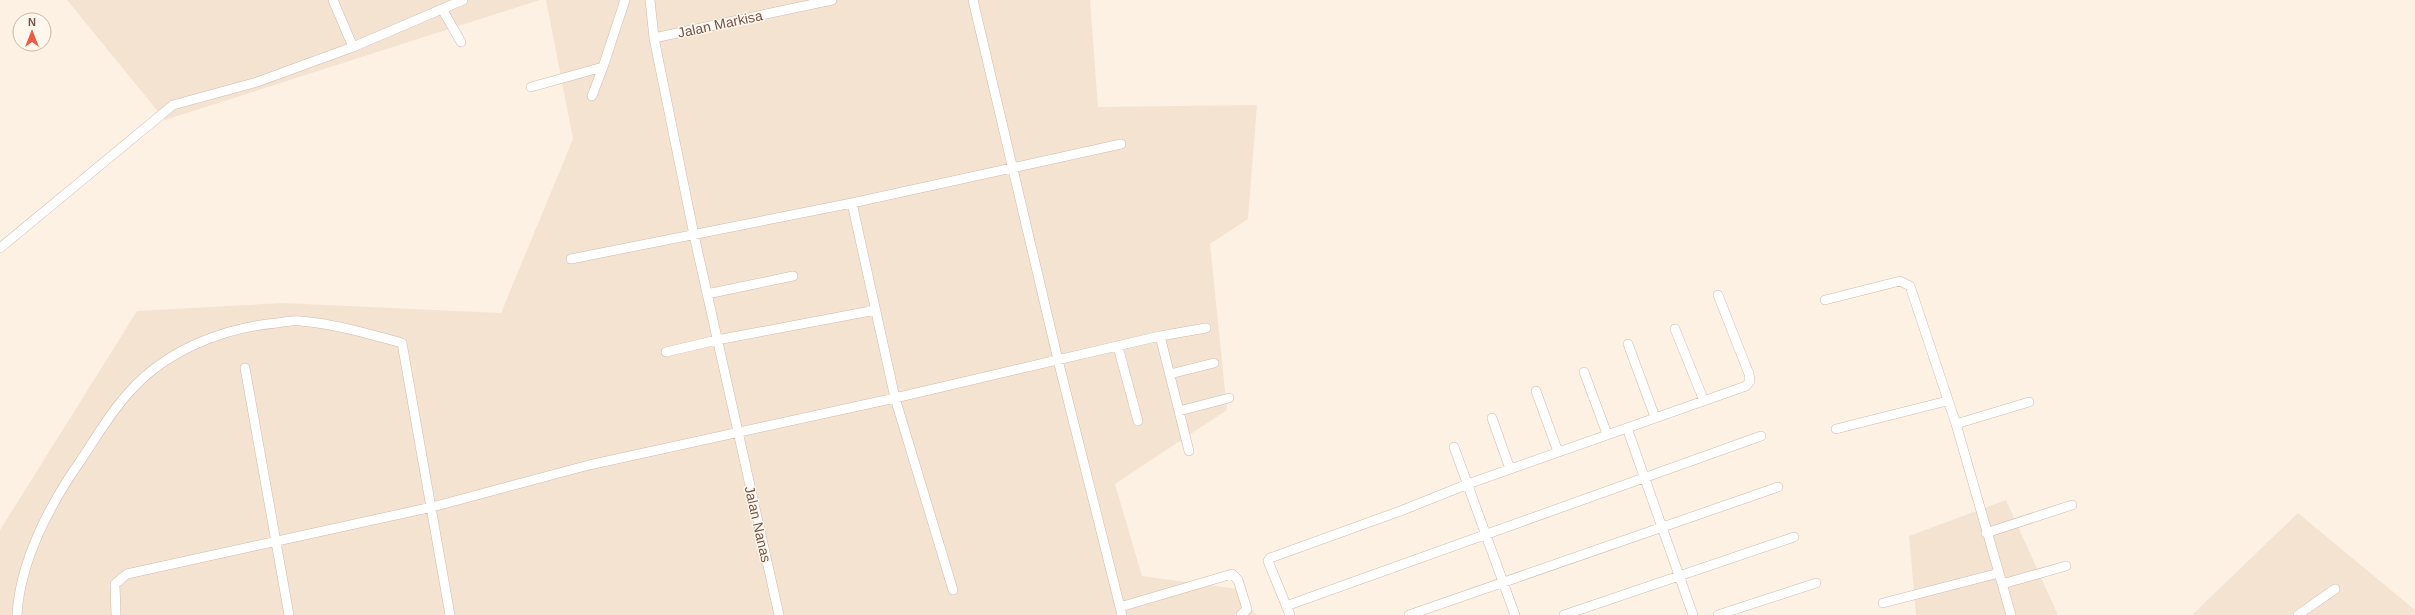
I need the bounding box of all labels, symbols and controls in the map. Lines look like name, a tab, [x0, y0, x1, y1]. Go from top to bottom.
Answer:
street label: Jalan Markisa	[676, 7, 764, 41]
north arrow	[12, 12, 52, 52]
text: N	[28, 16, 36, 28]
street label: Jalan Nanas	[741, 484, 775, 564]

